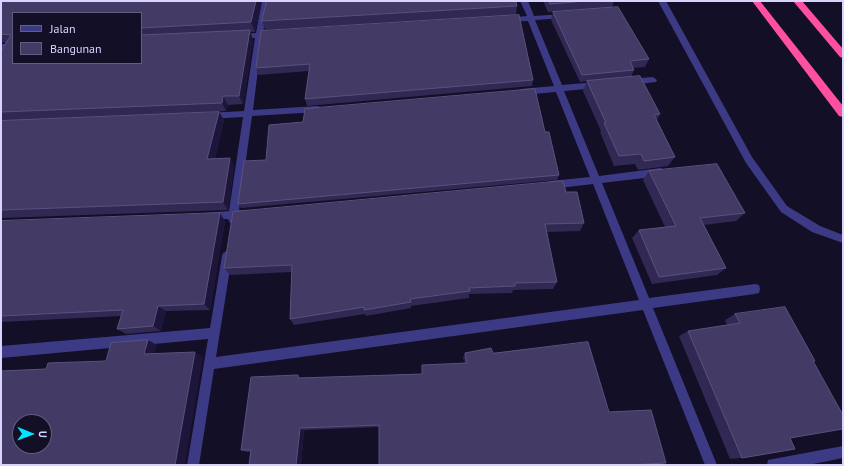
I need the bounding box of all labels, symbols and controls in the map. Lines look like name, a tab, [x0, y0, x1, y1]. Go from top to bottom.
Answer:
legend	[12, 12, 142, 64]
text: Jalan	[50, 21, 75, 36]
text: Bangunan	[50, 41, 102, 56]
north arrow	[12, 414, 52, 454]
text: U	[36, 431, 50, 438]

